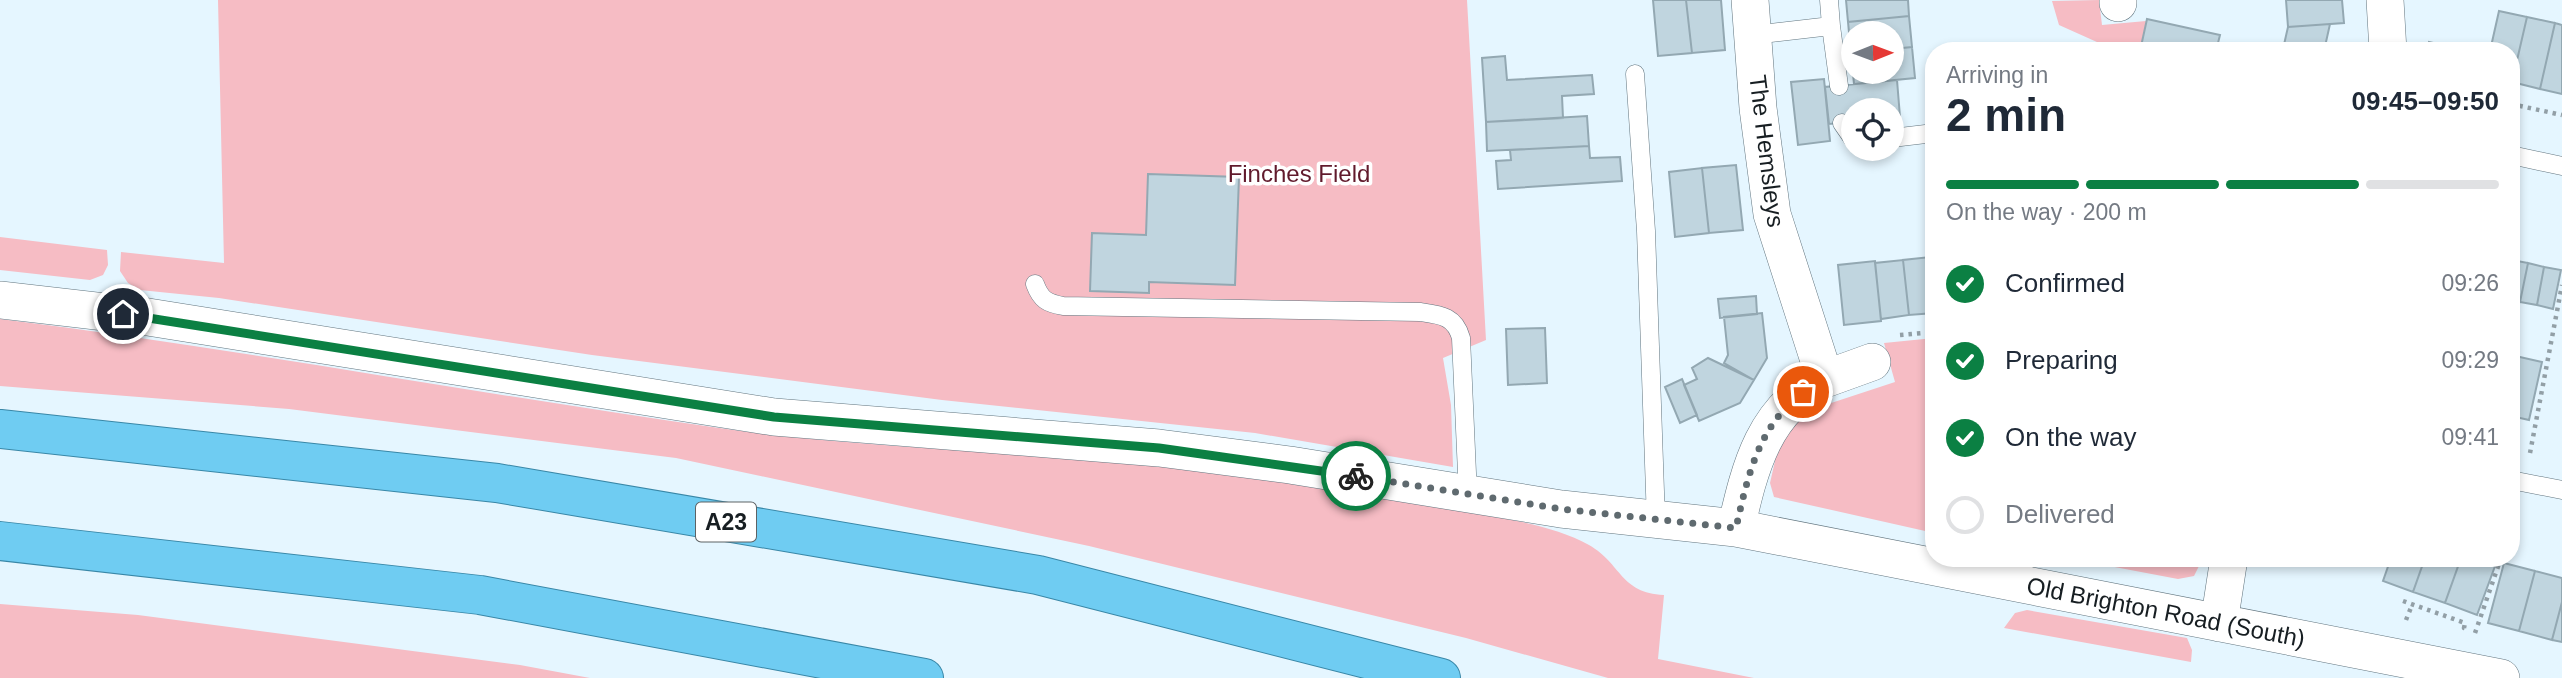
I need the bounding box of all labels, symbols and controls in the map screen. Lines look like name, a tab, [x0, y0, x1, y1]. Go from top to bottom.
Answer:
north arrow	[1841, 21, 1904, 84]
map controls	[1841, 21, 1904, 161]
text: Arriving in	[1946, 62, 2048, 88]
street label: The Hemsleys	[1744, 73, 1790, 229]
text: 09:45–09:50	[2352, 86, 2499, 116]
text: 2 min	[1946, 89, 2066, 141]
button: locate	[1841, 98, 1904, 161]
park label: Finches Field	[1228, 160, 1370, 187]
text: On the way · 200 m	[1946, 199, 2147, 225]
icon: check	[1946, 265, 1984, 303]
text: Confirmed	[2005, 268, 2125, 298]
text: 09:26	[2441, 270, 2499, 296]
pin	[93, 284, 153, 344]
icon: home	[104, 295, 142, 333]
icon: check	[1946, 342, 1984, 380]
text: Preparing	[2005, 345, 2118, 375]
text: 09:29	[2441, 347, 2499, 373]
pin	[1773, 362, 1833, 422]
icon: bag	[1784, 373, 1822, 411]
icon: check	[1946, 419, 1984, 457]
text: On the way	[2005, 422, 2137, 452]
text: 09:41	[2441, 424, 2499, 450]
courier	[1321, 441, 1391, 511]
icon: bike	[1337, 457, 1375, 495]
text: Delivered	[2005, 499, 2115, 529]
road number: A23	[696, 502, 756, 542]
street label: Old Brighton Road (South)	[2025, 572, 2307, 652]

